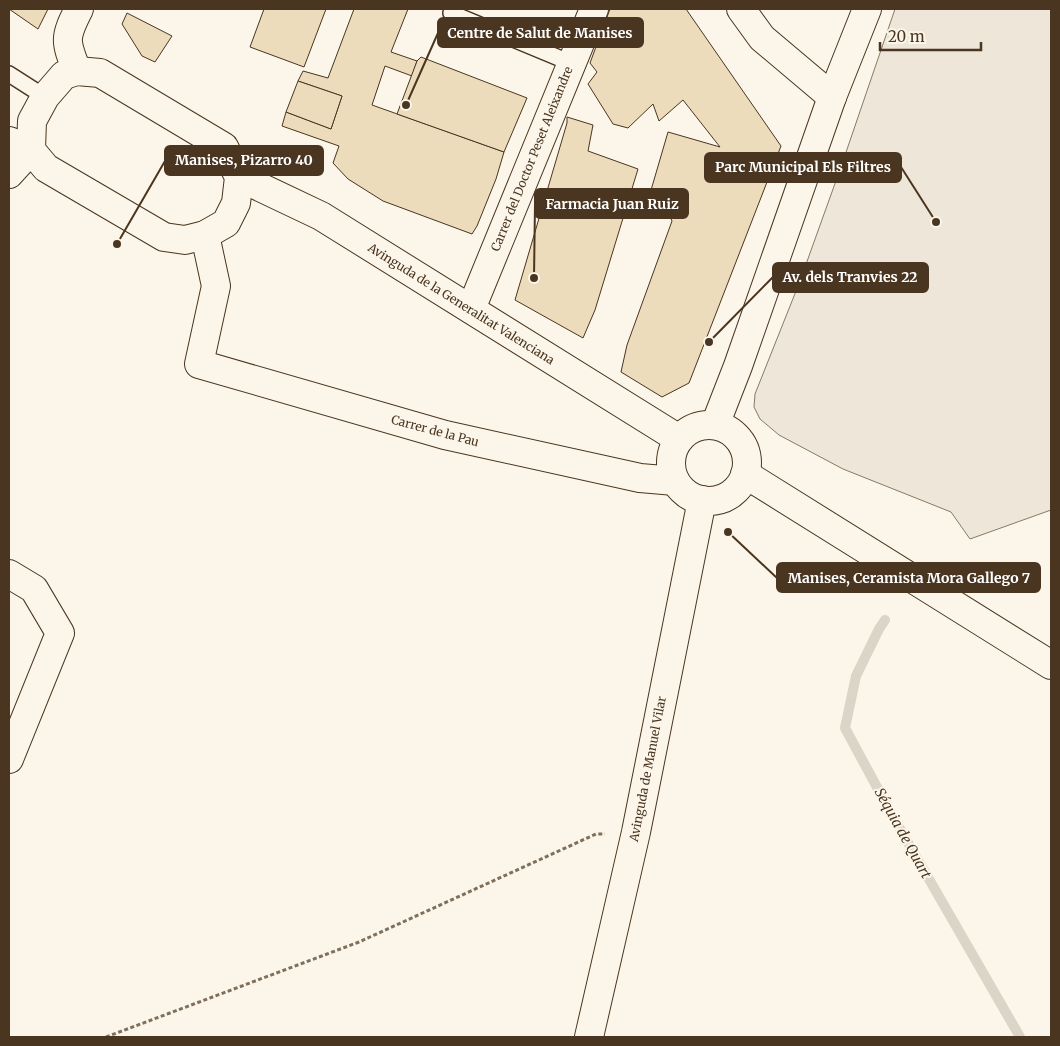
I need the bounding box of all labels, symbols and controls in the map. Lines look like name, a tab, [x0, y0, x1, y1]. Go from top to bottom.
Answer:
callout: Centre de Salut de Manises	[438, 18, 643, 47]
scale bar	[880, 20, 981, 52]
text: Centre de Salut de Manises	[447, 24, 633, 42]
text: 20 m	[888, 27, 925, 46]
street label: Carrer del Doctor Peset Aleixandre	[487, 64, 576, 253]
callout: Manises, Pizarro 40	[165, 146, 323, 175]
text: Manises, Pizarro 40	[175, 151, 313, 169]
callout: Parc Municipal Els Filtres	[705, 153, 901, 182]
text: Parc Municipal Els Filtres	[715, 158, 891, 176]
callout: Farmacia Juan Ruiz	[535, 189, 688, 218]
text: Farmacia Juan Ruiz	[545, 195, 679, 213]
street label: Avinguda de la Generalitat Valenciana	[364, 239, 558, 368]
callout: Av. dels Tranvies 22	[773, 263, 928, 292]
text: Av. dels Tranvies 22	[781, 268, 918, 286]
street label: Carrer de la Pau	[390, 412, 481, 450]
callout: Manises, Ceramista Mora Gallego 7	[777, 563, 1040, 592]
text: Manises, Ceramista Mora Gallego 7	[788, 569, 1030, 587]
street label: Avinguda de Manuel Vilar	[626, 694, 669, 844]
water label: Séquia de Quart	[871, 785, 935, 881]

